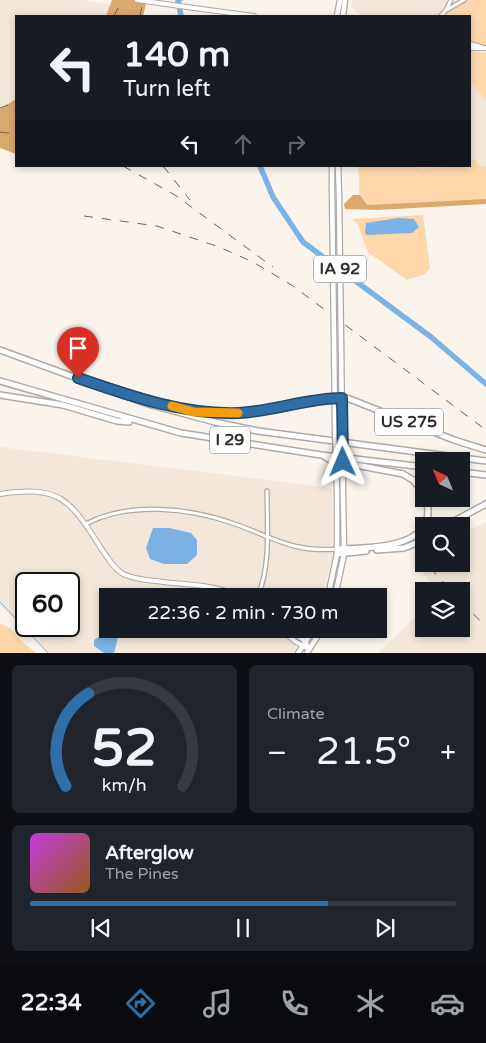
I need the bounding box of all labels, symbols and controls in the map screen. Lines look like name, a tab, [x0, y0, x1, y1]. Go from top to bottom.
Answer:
text: 140 m	[123, 34, 230, 76]
icon: left	[40, 35, 105, 100]
text: Turn left	[123, 76, 211, 102]
icon: left	[176, 130, 204, 158]
icon: ahead	[229, 130, 257, 158]
icon: right	[282, 130, 310, 158]
road number: IA 92	[314, 255, 366, 282]
pin	[57, 327, 99, 378]
icon: arrive	[64, 334, 92, 362]
road number: US 275	[375, 408, 443, 436]
road number: I 29	[210, 426, 250, 454]
position arrow	[316, 435, 368, 487]
north arrow	[415, 452, 470, 508]
map controls	[415, 452, 470, 637]
button: search	[415, 517, 470, 572]
speed limit sign: 60	[15, 572, 80, 637]
button: layers	[415, 582, 470, 637]
text: 22:36 · 2 min · 730 m	[147, 602, 339, 624]
text: Climate	[267, 704, 325, 724]
text: 52	[92, 717, 157, 780]
text: 21.5°	[316, 729, 411, 775]
text: −	[267, 736, 287, 770]
text: +	[440, 736, 456, 770]
text: km/h	[102, 775, 147, 796]
text: Afterglow	[105, 842, 194, 864]
text: The Pines	[105, 864, 179, 884]
icon: previous	[87, 914, 115, 942]
icon: pause	[229, 914, 257, 942]
icon: next	[371, 914, 399, 942]
icon: directions	[123, 986, 158, 1021]
icon: music	[200, 986, 235, 1021]
icon: phone	[277, 986, 312, 1021]
icon: climate	[353, 986, 388, 1021]
icon: car	[430, 986, 465, 1021]
text: 22:34	[21, 990, 82, 1016]

